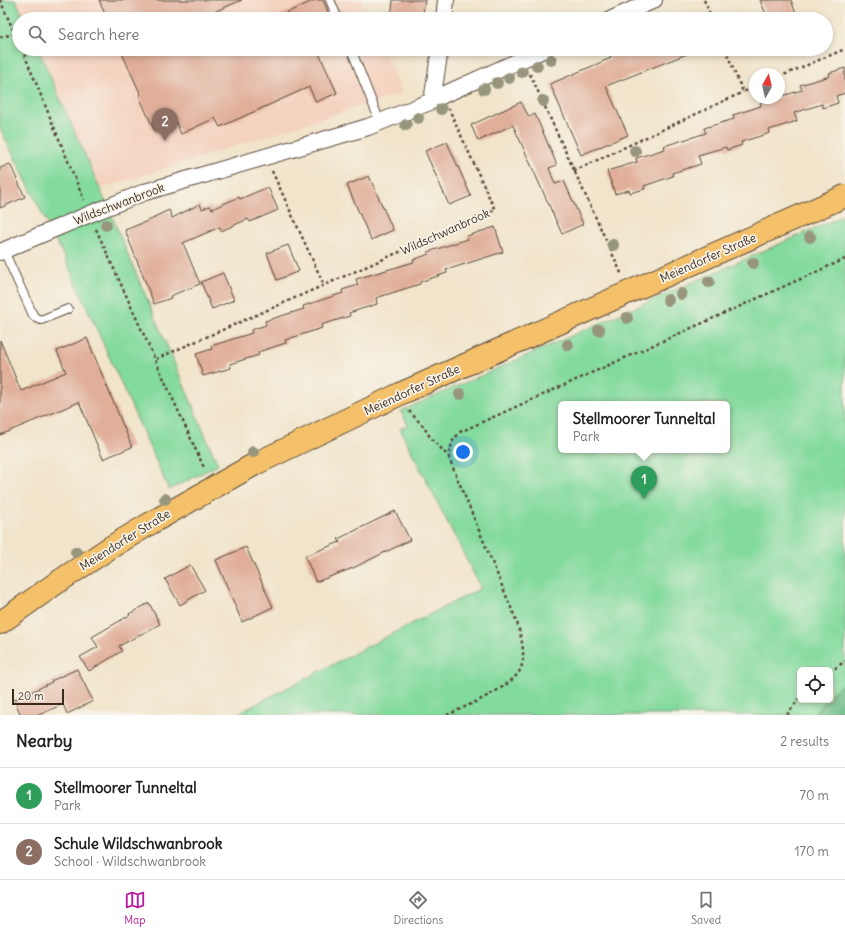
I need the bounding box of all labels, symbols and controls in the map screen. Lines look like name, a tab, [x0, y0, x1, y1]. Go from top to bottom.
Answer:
search box	[12, 12, 833, 56]
icon: search	[26, 23, 48, 45]
text: Search here	[58, 25, 139, 44]
north arrow	[749, 68, 785, 104]
pin: 2	[152, 108, 178, 141]
street label: Wildschwanbrook	[71, 179, 166, 228]
street label: Wildschwanbrook	[398, 205, 492, 258]
street label: Meiendorfer Straße	[657, 230, 758, 286]
street label: Meiendorfer Straße	[362, 361, 462, 418]
popup	[558, 401, 730, 453]
text: Stellmoorer Tunneltal	[573, 409, 715, 428]
text: Park	[573, 428, 600, 445]
your location	[453, 442, 473, 462]
pin: 1	[631, 466, 657, 499]
street label: Meiendorfer Straße	[77, 506, 173, 573]
map controls	[797, 667, 833, 703]
button: locate	[797, 667, 833, 703]
scale bar	[12, 687, 64, 706]
text: 20 m	[18, 689, 44, 703]
text: Nearby	[16, 730, 72, 752]
text: 2 results	[780, 733, 829, 750]
text: Stellmoorer Tunneltal	[54, 778, 197, 797]
text: 1	[26, 787, 32, 804]
text: 70 m	[800, 787, 829, 804]
text: Park	[54, 797, 81, 814]
text: Schule Wildschwanbrook	[54, 834, 222, 853]
text: 2	[25, 843, 33, 860]
text: 170 m	[794, 843, 829, 860]
text: School · Wildschwanbrook	[54, 853, 206, 870]
tab: Map	[124, 889, 146, 927]
tab: Directions	[394, 889, 443, 927]
tab: Saved	[691, 889, 721, 927]

